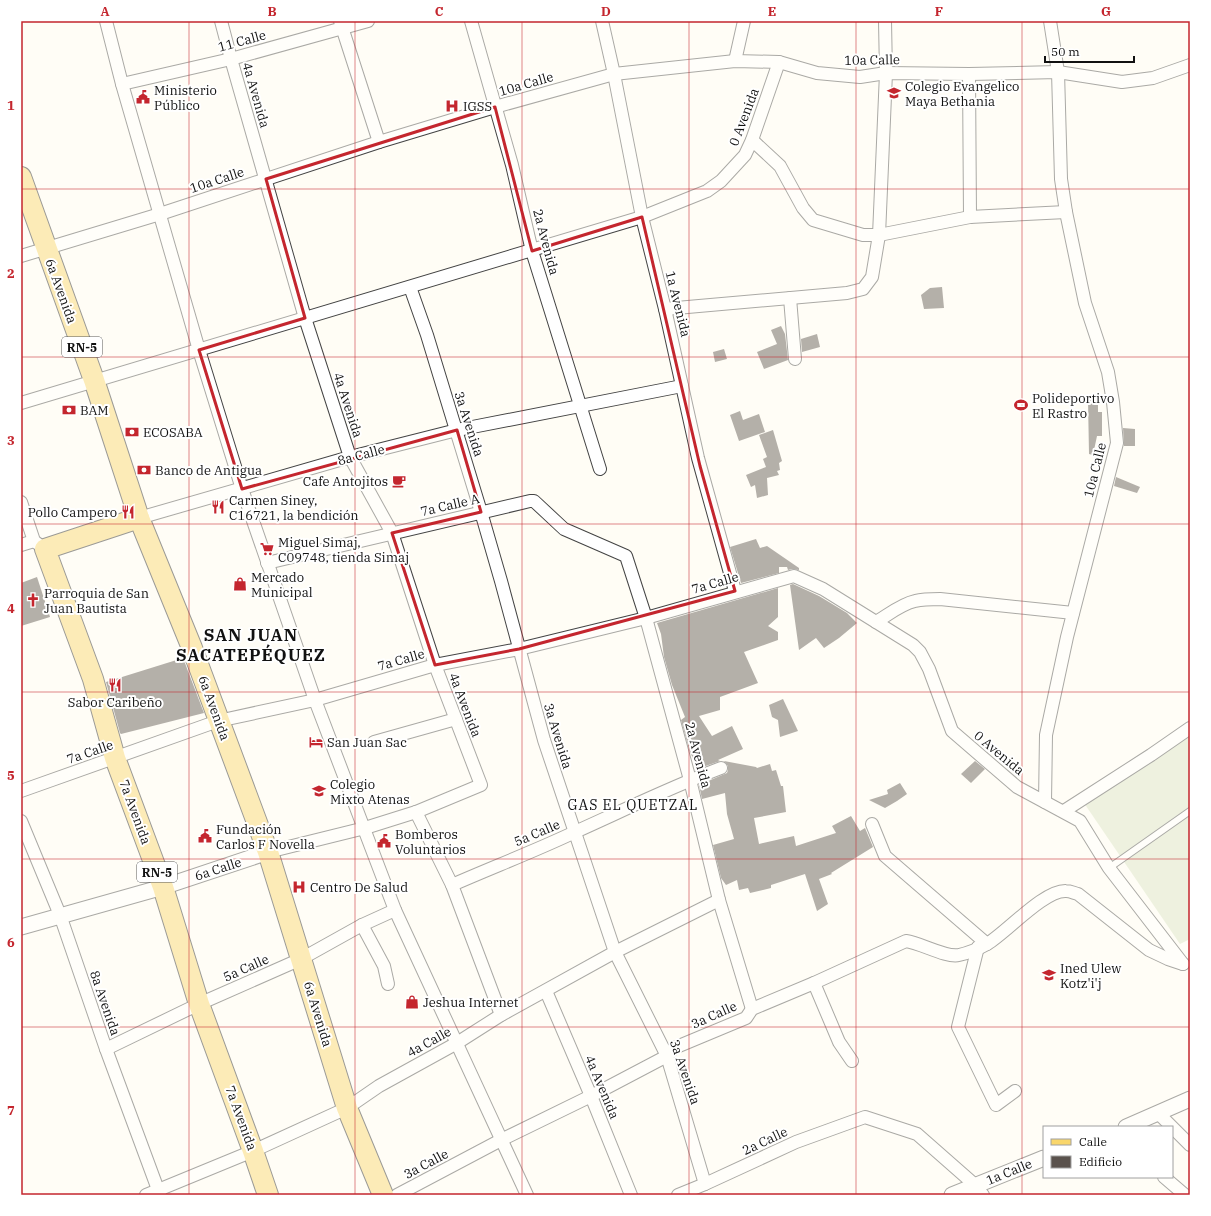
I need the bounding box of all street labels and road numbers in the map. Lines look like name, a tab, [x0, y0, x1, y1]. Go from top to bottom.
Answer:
street label: 11 Calle	[216, 26, 268, 56]
street label: 10a Calle	[844, 51, 900, 69]
street label: 4a Avenida	[238, 60, 274, 130]
street label: 10a Calle	[497, 68, 555, 100]
street label: 0 Avenida	[725, 86, 763, 148]
street label: 10a Calle	[188, 163, 246, 197]
street label: 2a Avenida	[529, 207, 563, 277]
street label: 6a Avenida	[41, 256, 81, 326]
street label: 1a Avenida	[662, 269, 694, 339]
road number: RN-5	[62, 337, 102, 357]
street label: 4a Avenida	[329, 370, 367, 440]
street label: 3a Avenida	[450, 389, 488, 459]
street label: 8a Calle	[336, 441, 386, 469]
street label: 10a Calle	[1080, 441, 1110, 499]
street label: 7a Calle A	[419, 490, 481, 520]
street label: 7a Calle	[690, 568, 740, 598]
street label: 7a Calle	[376, 645, 426, 675]
street label: 4a Avenida	[445, 670, 485, 740]
street label: 6a Avenida	[194, 673, 234, 743]
street label: 3a Avenida	[540, 701, 576, 771]
street label: 2a Avenida	[681, 720, 715, 790]
street label: 0 Avenida	[970, 727, 1028, 779]
street label: 7a Calle	[64, 736, 116, 768]
street label: 7a Avenida	[115, 777, 155, 847]
street label: 5a Calle	[512, 816, 562, 850]
street label: 6a Calle	[193, 853, 244, 885]
road number: RN-5	[137, 862, 177, 882]
street label: 5a Calle	[221, 950, 271, 986]
street label: 8a Avenida	[86, 968, 124, 1038]
street label: 6a Avenida	[300, 979, 336, 1049]
street label: 3a Calle	[689, 997, 739, 1033]
street label: 4a Calle	[404, 1023, 454, 1061]
street label: 3a Avenida	[666, 1037, 704, 1107]
street label: 4a Avenida	[581, 1053, 623, 1121]
street label: 7a Avenida	[221, 1083, 261, 1153]
street label: 2a Calle	[740, 1123, 790, 1159]
street label: 3a Calle	[401, 1145, 451, 1183]
street label: 1a Calle	[984, 1155, 1035, 1189]

